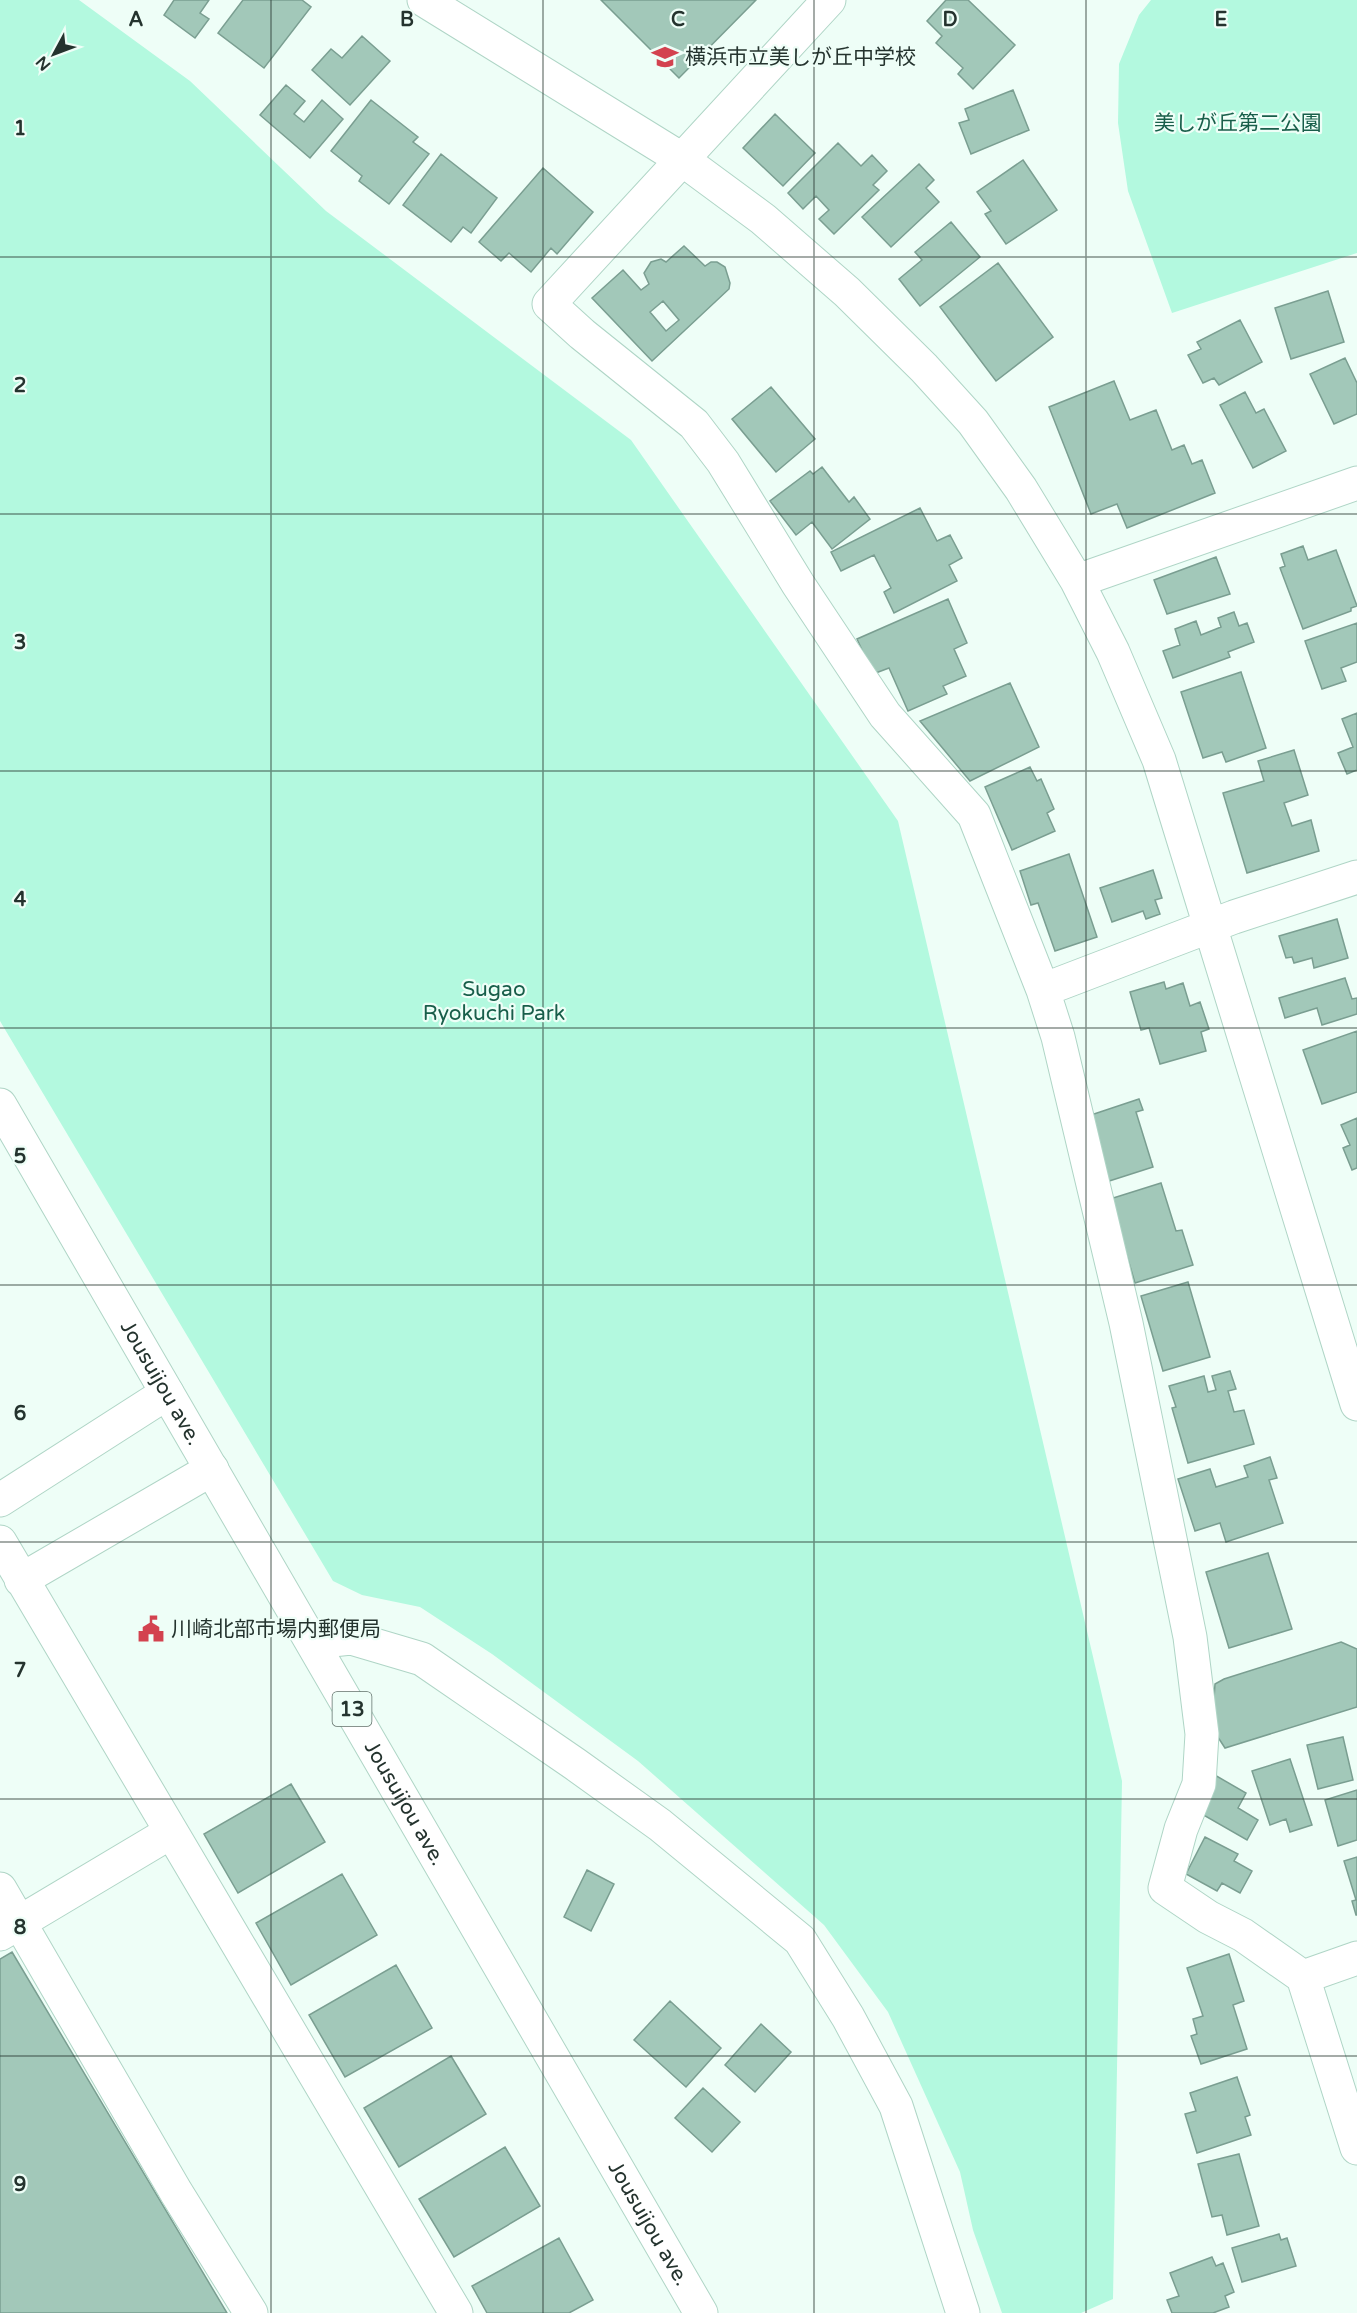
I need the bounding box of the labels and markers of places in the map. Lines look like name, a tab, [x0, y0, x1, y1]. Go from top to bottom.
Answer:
school or university icon: 横浜市立美しが丘中学校	[650, 42, 680, 72]
place label: 横浜市立美しが丘中学校	[685, 45, 916, 70]
public building icon: 川崎北部市場内郵便局	[136, 1614, 166, 1644]
place label: 川崎北部市場内郵便局	[171, 1617, 381, 1642]

